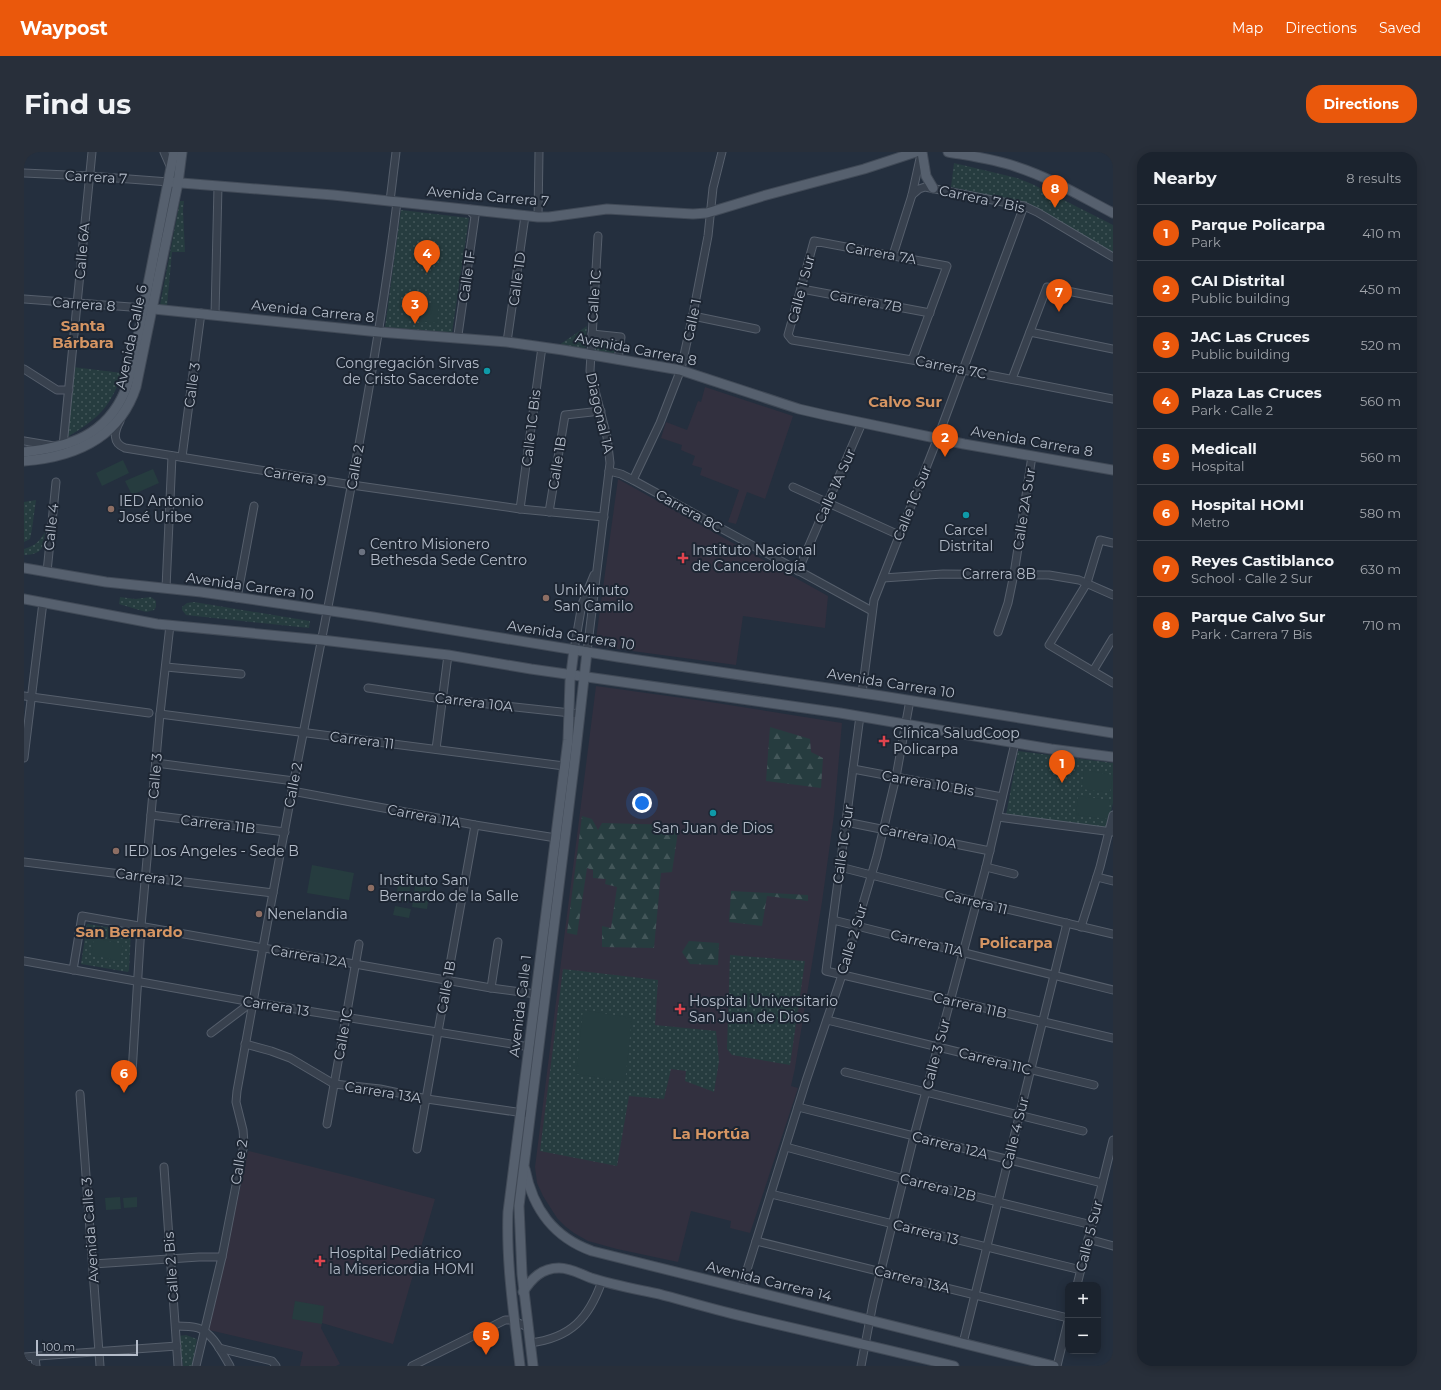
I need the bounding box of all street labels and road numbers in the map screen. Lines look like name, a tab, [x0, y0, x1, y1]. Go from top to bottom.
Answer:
street label: Carrera 7	[64, 166, 128, 188]
street label: Carrera 7 Bis	[937, 181, 1027, 217]
street label: Avenida Carrera 7	[426, 182, 550, 210]
street label: Calle 6A	[71, 221, 94, 280]
street label: Carrera 7A	[844, 238, 919, 268]
street label: Calle 1F	[454, 249, 480, 303]
street label: Calle 1D	[504, 251, 530, 307]
street label: Calle 1 Sur	[783, 252, 819, 325]
street label: Calle 1C	[583, 269, 605, 323]
street label: Avenida Calle 6	[111, 283, 151, 391]
street label: Carrera 7B	[828, 286, 904, 316]
street label: Carrera 8	[52, 293, 116, 315]
street label: Avenida Carrera 8	[251, 296, 375, 326]
street label: Calle 1	[679, 297, 705, 343]
street label: Avenida Carrera 8	[574, 328, 698, 370]
street label: Carrera 7C	[914, 351, 988, 383]
street label: Calle 3	[180, 361, 204, 409]
street label: Diagonal 1A	[582, 371, 618, 456]
street label: Calle 1C Bis	[517, 388, 545, 468]
street label: Avenida Carrera 8	[970, 421, 1094, 461]
street label: Calle 1B	[544, 435, 570, 491]
street label: Calle 2	[342, 443, 368, 491]
street label: Calle 1A Sur	[810, 445, 860, 526]
street label: Carrera 9	[262, 462, 328, 490]
street label: Calle 1C Sur	[889, 462, 935, 543]
street label: Calle 2A Sur	[1009, 466, 1039, 551]
street label: Carrera 8C	[653, 485, 725, 537]
street label: Calle 4	[40, 502, 62, 551]
street label: Carrera 8B	[962, 565, 1036, 583]
street label: Avenida Carrera 10	[185, 568, 315, 604]
street label: Avenida Carrera 10	[506, 616, 636, 654]
street label: Avenida Carrera 10	[826, 664, 956, 702]
street label: Carrera 10A	[434, 688, 515, 716]
street label: Carrera 11	[329, 727, 395, 753]
street label: Calle 3	[144, 752, 166, 800]
street label: Calle 2	[280, 761, 306, 809]
street label: Carrera 10 Bis	[880, 766, 976, 800]
street label: Carrera 11A	[386, 800, 463, 832]
street label: Calle 1C Sur	[829, 803, 858, 885]
street label: Carrera 11B	[180, 810, 256, 838]
street label: Carrera 10A	[878, 820, 959, 853]
street label: Carrera 12	[114, 864, 184, 890]
street label: Carrera 11	[943, 885, 1009, 919]
street label: Calle 2 Sur	[833, 901, 871, 977]
street label: Carrera 11A	[889, 925, 966, 961]
street label: Carrera 12A	[269, 940, 350, 972]
street label: Avenida Calle 1	[505, 954, 535, 1058]
street label: Calle 1B	[433, 959, 459, 1015]
street label: Carrera 11B	[931, 988, 1009, 1022]
street label: Carrera 13	[241, 992, 311, 1020]
street label: Calle 1C	[330, 1006, 356, 1062]
street label: Calle 3 Sur	[918, 1016, 954, 1092]
street label: Carrera 11C	[957, 1043, 1033, 1079]
street label: Carrera 13A	[343, 1077, 424, 1107]
street label: Calle 4 Sur	[997, 1094, 1033, 1171]
street label: Carrera 12A	[910, 1127, 991, 1163]
street label: Calle 2	[227, 1138, 251, 1186]
street label: Carrera 12B	[898, 1169, 978, 1205]
street label: Avenida Calle 3	[77, 1177, 103, 1283]
street label: Calle 5 Sur	[1071, 1198, 1107, 1274]
street label: Carrera 13	[891, 1215, 961, 1249]
street label: Calle 2 Bis	[160, 1231, 182, 1303]
street label: Avenida Carrera 14	[704, 1257, 834, 1306]
street label: Carrera 13A	[872, 1261, 953, 1297]

